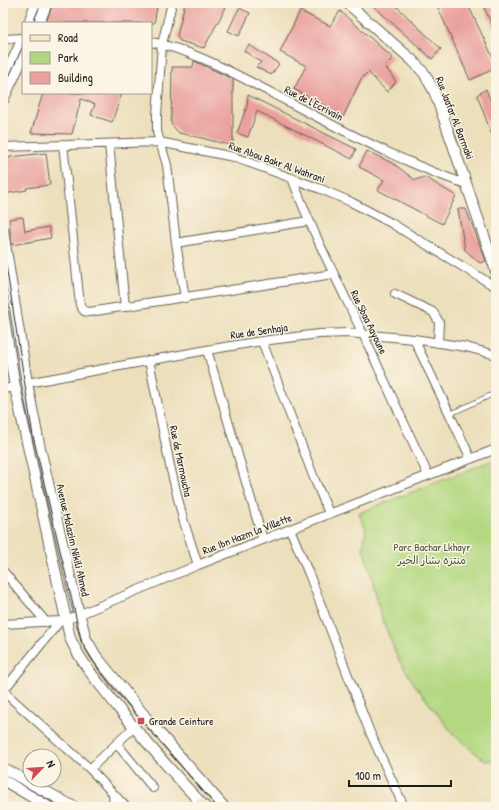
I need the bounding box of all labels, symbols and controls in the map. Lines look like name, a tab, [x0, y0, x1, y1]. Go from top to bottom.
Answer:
legend	[22, 22, 152, 94]
text: Road	[58, 29, 78, 46]
text: Park	[58, 49, 78, 66]
text: Building	[58, 69, 93, 86]
street label: Rue Jaafar Al Barmaki	[433, 75, 477, 161]
street label: Rue de l'Ecrivain	[282, 82, 346, 124]
street label: Rue Abou Bakr Al Wahrani	[227, 138, 327, 186]
street label: Rue Sbaa Aayoune	[347, 288, 391, 357]
street label: Rue de Senhaja	[229, 320, 289, 342]
street label: Rue de Marmoucha	[167, 424, 195, 498]
street label: Avenue Molazim Nikili Ahmed	[53, 482, 93, 598]
street label: Rue Ibn Hazm la Villette	[200, 510, 294, 557]
park label: Parc Bachar Lkhayr منتزه بشار الخير	[394, 540, 471, 568]
place label: Grande Ceinture	[149, 714, 214, 728]
marker: Grande Ceinture	[136, 716, 146, 726]
north arrow	[22, 748, 62, 788]
text: N	[43, 758, 59, 770]
scale bar	[349, 762, 451, 788]
text: 100 m	[355, 767, 381, 784]

